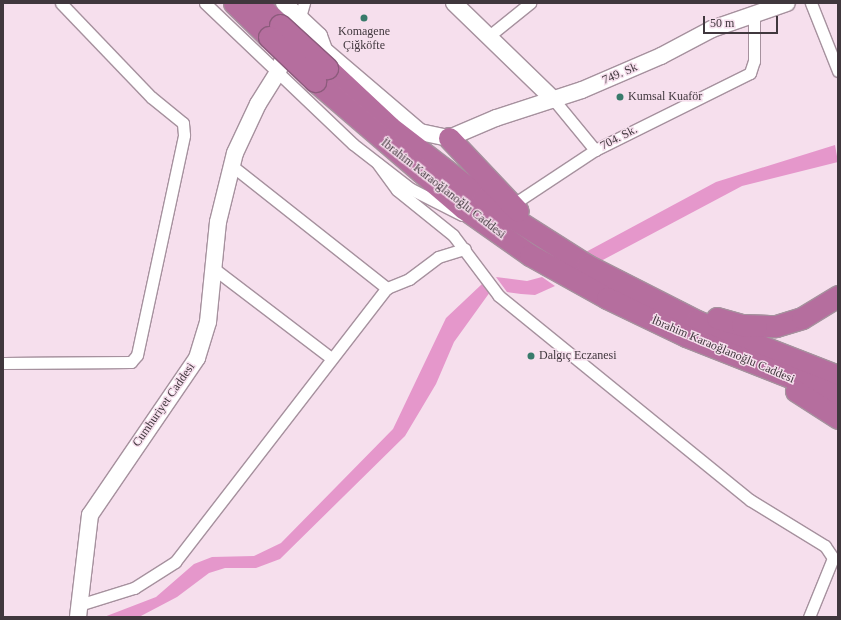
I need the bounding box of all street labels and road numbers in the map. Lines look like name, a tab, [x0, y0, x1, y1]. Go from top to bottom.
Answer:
street label: 749. Sk	[600, 60, 640, 88]
street label: 704. Sk.	[598, 123, 640, 153]
street label: İbrahim Karaoğlanoğlu Caddesi	[378, 136, 508, 242]
street label: İbrahim Karaoğlanoğlu Caddesi	[649, 313, 797, 387]
street label: Cumhuriyet Caddesi	[130, 360, 198, 450]

